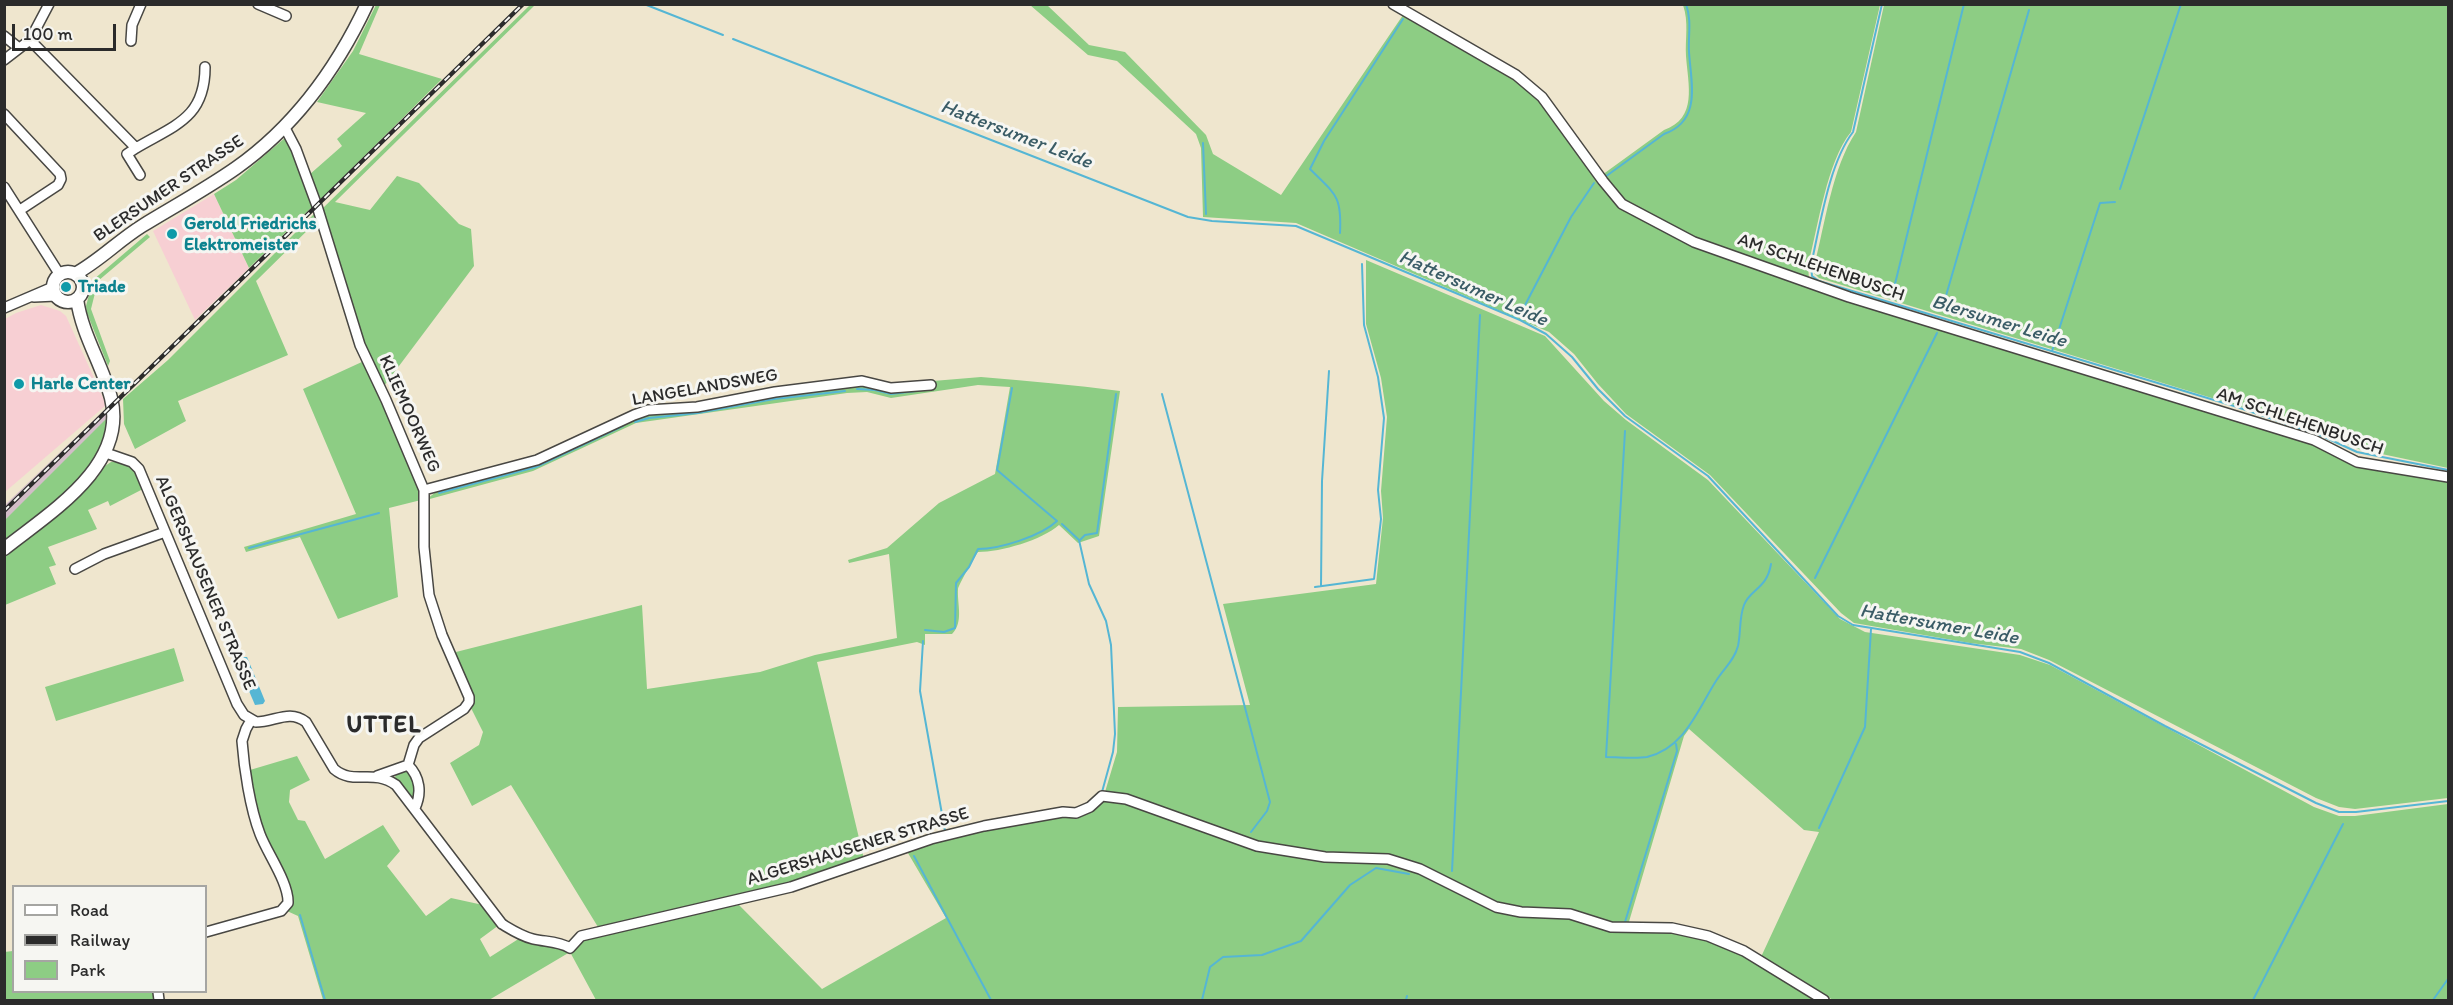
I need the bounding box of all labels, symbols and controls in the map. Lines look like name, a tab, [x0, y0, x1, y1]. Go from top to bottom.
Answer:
scale bar	[15, 12, 118, 50]
text: 100 m	[23, 23, 73, 45]
water label: Hattersumer Leide	[937, 95, 1095, 175]
street label: BLERSUMER STRASSE	[90, 131, 248, 247]
place label: Gerold Friedrichs Elektromeister	[184, 213, 317, 256]
marker: Gerold Friedrichs Elektromeister	[165, 227, 179, 241]
street label: AM SCHLEHENBUSCH	[1735, 229, 1907, 307]
water label: Hattersumer Leide	[1395, 245, 1551, 333]
place label: Triade	[78, 276, 126, 298]
marker: Triade	[59, 280, 73, 294]
water label: Blersumer Leide	[1929, 290, 2069, 354]
street label: KLIEMOORWEG	[373, 352, 445, 476]
street label: LANGELANDSWEG	[630, 365, 780, 411]
place label: Harle Center	[31, 373, 130, 395]
marker: Harle Center	[12, 377, 26, 391]
street label: AM SCHLEHENBUSCH	[2214, 383, 2386, 461]
street label: ALGERSHAUSENER STRASSE	[150, 473, 260, 693]
water label: Hattersumer Leide	[1858, 599, 2020, 651]
district label: UTTEL	[346, 712, 422, 740]
street label: ALGERSHAUSENER STRASSE	[744, 803, 972, 891]
legend	[12, 885, 207, 993]
text: Road	[70, 899, 109, 921]
text: Railway	[70, 929, 130, 951]
text: Park	[70, 959, 105, 981]

